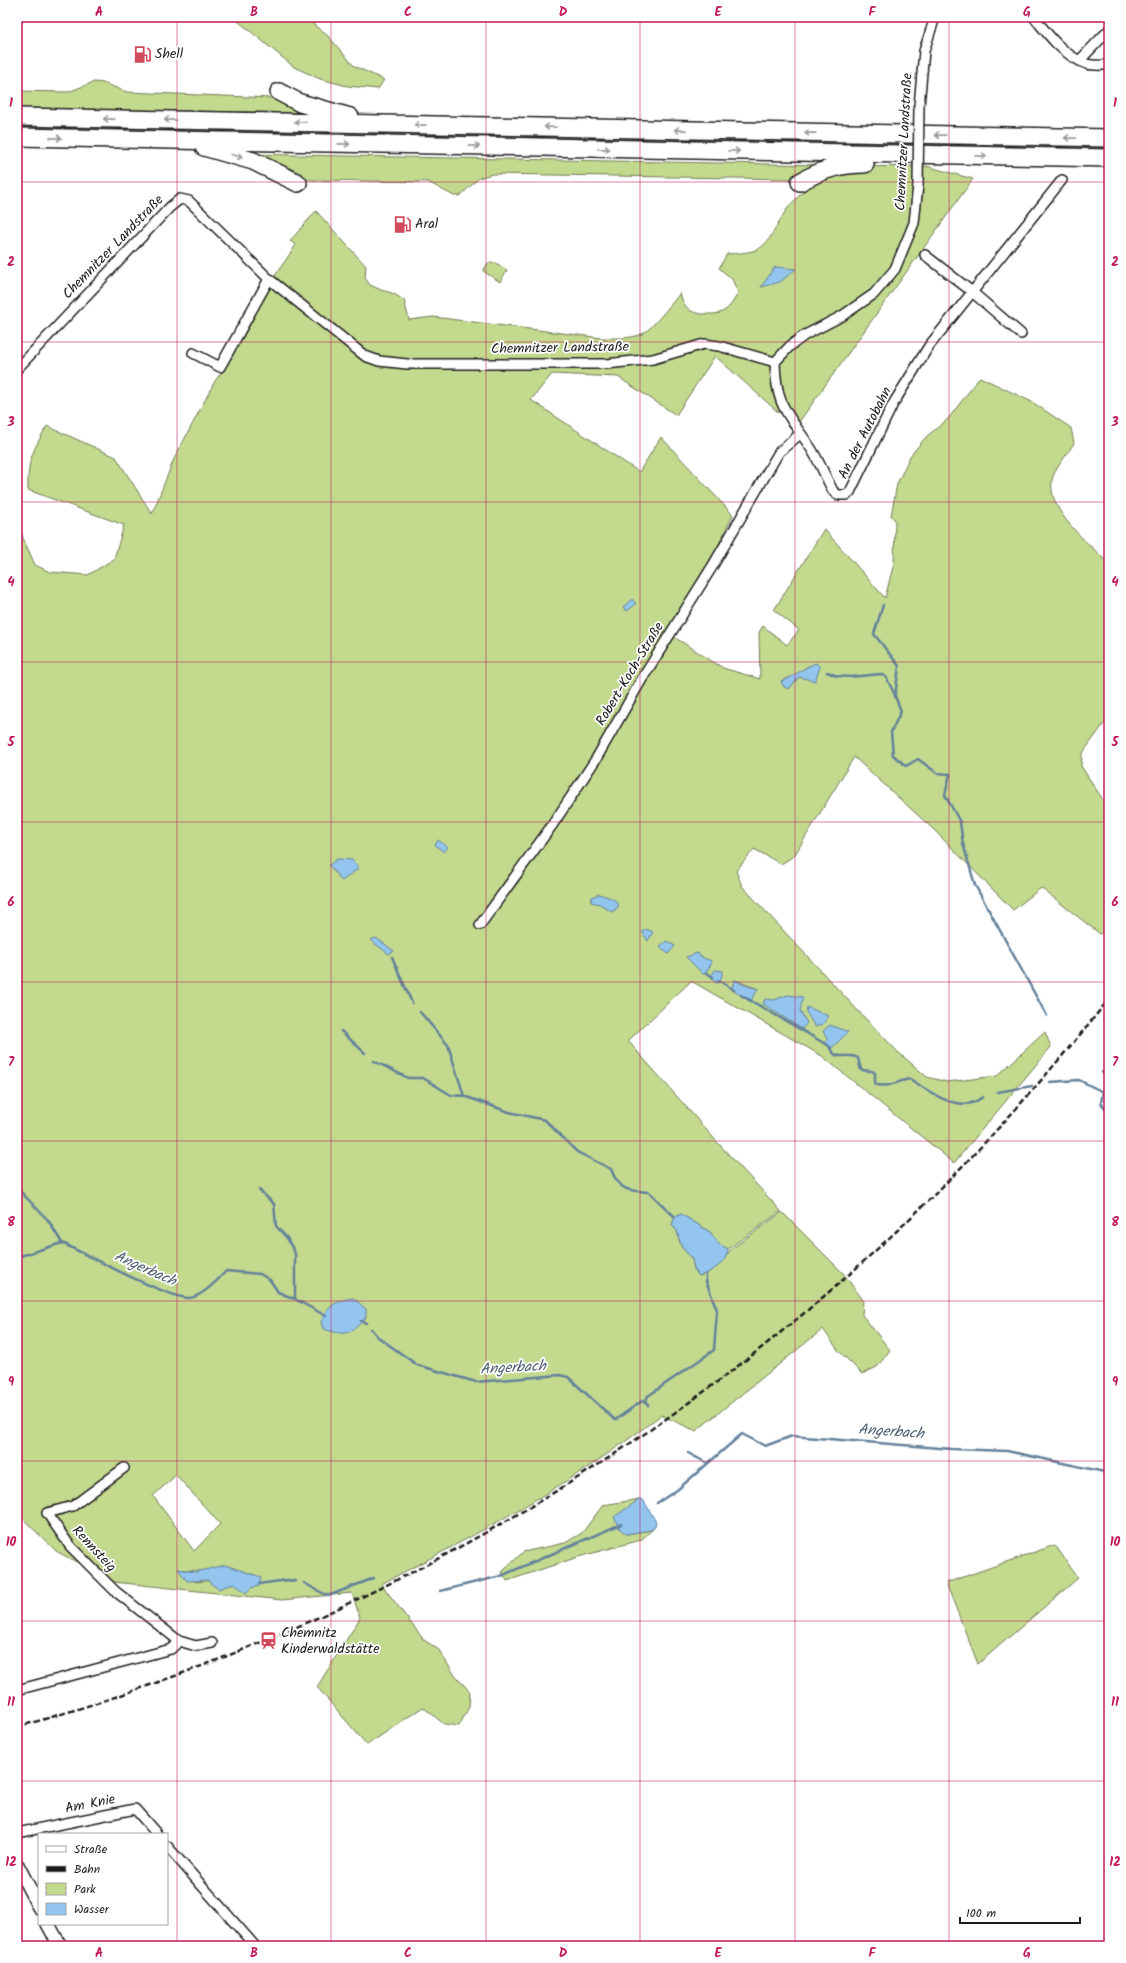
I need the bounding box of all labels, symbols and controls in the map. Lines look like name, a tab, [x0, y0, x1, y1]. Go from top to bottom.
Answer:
text: A	[95, 2, 103, 23]
text: B	[250, 2, 258, 23]
text: C	[404, 2, 412, 23]
text: D	[559, 2, 568, 23]
text: E	[714, 2, 722, 23]
text: F	[868, 2, 876, 23]
text: G	[1023, 2, 1031, 23]
place label: Shell	[155, 43, 184, 65]
fuel station icon: Shell	[132, 44, 152, 64]
street label: Chemnitzer Landstraße	[889, 72, 919, 211]
text: 1	[9, 93, 13, 114]
text: 1	[1113, 93, 1117, 114]
one-way arrow	[103, 115, 116, 123]
one-way arrow	[164, 116, 177, 124]
one-way arrow	[294, 119, 307, 126]
one-way arrow	[414, 121, 427, 129]
one-way arrow	[544, 123, 557, 131]
one-way arrow	[674, 126, 687, 134]
one-way arrow	[804, 129, 817, 136]
one-way arrow	[934, 131, 947, 139]
one-way arrow	[49, 134, 62, 142]
one-way arrow	[1064, 134, 1077, 141]
one-way arrow	[337, 140, 350, 148]
one-way arrow	[467, 142, 480, 150]
one-way arrow	[597, 145, 610, 152]
one-way arrow	[727, 147, 740, 155]
one-way arrow	[974, 152, 987, 160]
one-way arrow	[230, 153, 243, 160]
street label: Chemnitzer Landstraße	[57, 189, 169, 304]
place label: Aral	[415, 213, 439, 235]
fuel station icon: Aral	[392, 214, 412, 234]
text: 2	[7, 252, 15, 273]
text: 2	[1111, 252, 1119, 273]
street label: Chemnitzer Landstraße	[491, 336, 630, 360]
street label: An der Autobahn	[832, 383, 898, 483]
text: 3	[6, 412, 15, 433]
text: 3	[1110, 412, 1119, 433]
text: 4	[7, 572, 15, 593]
text: 4	[1111, 572, 1119, 593]
street label: Robert-Koch-Straße	[590, 617, 670, 730]
text: 5	[7, 732, 16, 753]
text: 5	[1111, 732, 1120, 753]
text: 6	[7, 892, 15, 913]
text: 6	[1111, 892, 1119, 913]
text: 7	[8, 1052, 15, 1073]
text: 7	[1112, 1052, 1119, 1073]
text: 8	[7, 1212, 15, 1233]
text: 8	[1111, 1212, 1119, 1233]
water label: Angerbach	[110, 1245, 182, 1294]
water label: Angerbach	[480, 1354, 548, 1382]
text: 9	[8, 1372, 15, 1393]
text: 9	[1112, 1372, 1119, 1393]
water label: Angerbach	[857, 1418, 926, 1446]
street label: Rennsteig	[66, 1521, 122, 1577]
text: 10	[6, 1532, 17, 1553]
text: 10	[1110, 1532, 1121, 1553]
place label: Chemnitz Kinderwaldstätte	[281, 1622, 380, 1660]
station icon: Chemnitz Kinderwaldstätte	[258, 1631, 278, 1651]
text: 11	[7, 1692, 15, 1713]
text: 11	[1111, 1692, 1119, 1713]
street label: Am Knie	[63, 1788, 118, 1820]
legend	[38, 1833, 168, 1925]
text: Straße	[74, 1840, 108, 1859]
text: 12	[5, 1852, 17, 1873]
text: 12	[1109, 1852, 1121, 1873]
text: Bahn	[74, 1860, 100, 1879]
text: Park	[74, 1880, 96, 1899]
scale bar	[960, 1899, 1080, 1925]
text: Wasser	[74, 1900, 110, 1919]
text: 100 m	[966, 1904, 997, 1923]
text: A	[95, 1943, 103, 1963]
text: B	[250, 1943, 258, 1963]
text: C	[404, 1943, 412, 1963]
text: D	[559, 1943, 568, 1963]
text: E	[714, 1943, 722, 1963]
text: F	[868, 1943, 876, 1963]
text: G	[1023, 1943, 1031, 1963]

